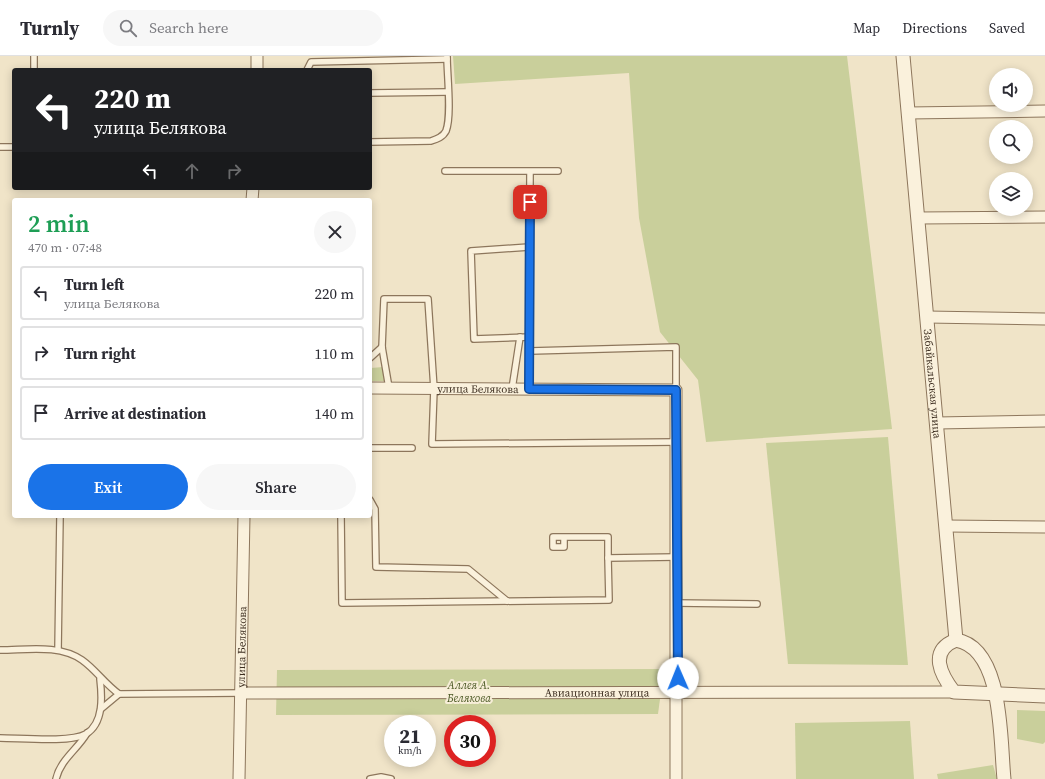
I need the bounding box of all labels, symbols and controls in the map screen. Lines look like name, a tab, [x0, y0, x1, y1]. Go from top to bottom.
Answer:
search box	[103, 10, 383, 46]
text: Turnly	[20, 15, 79, 41]
icon: search	[117, 17, 139, 39]
text: Search here	[149, 17, 228, 38]
text: Map	[853, 18, 880, 38]
text: Directions	[902, 18, 967, 38]
text: Saved	[989, 18, 1025, 38]
map controls	[989, 68, 1033, 216]
button: sound	[989, 68, 1033, 112]
text: 220 m	[94, 79, 171, 117]
icon: left	[28, 84, 80, 136]
text: улица Белякова	[94, 115, 227, 140]
button: search	[989, 120, 1033, 164]
icon: left	[139, 160, 161, 182]
icon: ahead	[181, 160, 203, 182]
icon: right	[223, 160, 245, 182]
button: layers	[989, 172, 1033, 216]
pin	[513, 185, 547, 219]
icon: arrive	[519, 191, 541, 213]
text: 2 min	[28, 207, 90, 240]
button: close	[314, 211, 356, 253]
text: 470 m · 07:48	[28, 239, 102, 256]
text: Turn left	[64, 274, 124, 295]
icon: left	[30, 282, 52, 304]
text: 220 m	[314, 283, 354, 304]
text: улица Белякова	[64, 295, 160, 312]
street label: Забайкальская улица	[920, 328, 945, 440]
icon: right	[30, 342, 52, 364]
text: Turn right	[64, 343, 136, 364]
text: 110 m	[314, 343, 354, 364]
street label: улица Белякова	[437, 381, 519, 396]
icon: arrive	[30, 402, 52, 424]
text: Arrive at destination	[64, 403, 206, 424]
text: 140 m	[314, 403, 354, 424]
button: Exit	[28, 464, 188, 510]
button: Share	[196, 464, 356, 510]
street label: улица Белякова	[233, 606, 250, 688]
position arrow	[657, 657, 699, 699]
park label: Аллея А. Белякова	[446, 678, 491, 706]
street label: Авиационная улица	[545, 685, 650, 700]
speed limit sign: 30	[444, 715, 496, 767]
text: 21	[399, 722, 421, 750]
text: km/h	[398, 744, 422, 757]

